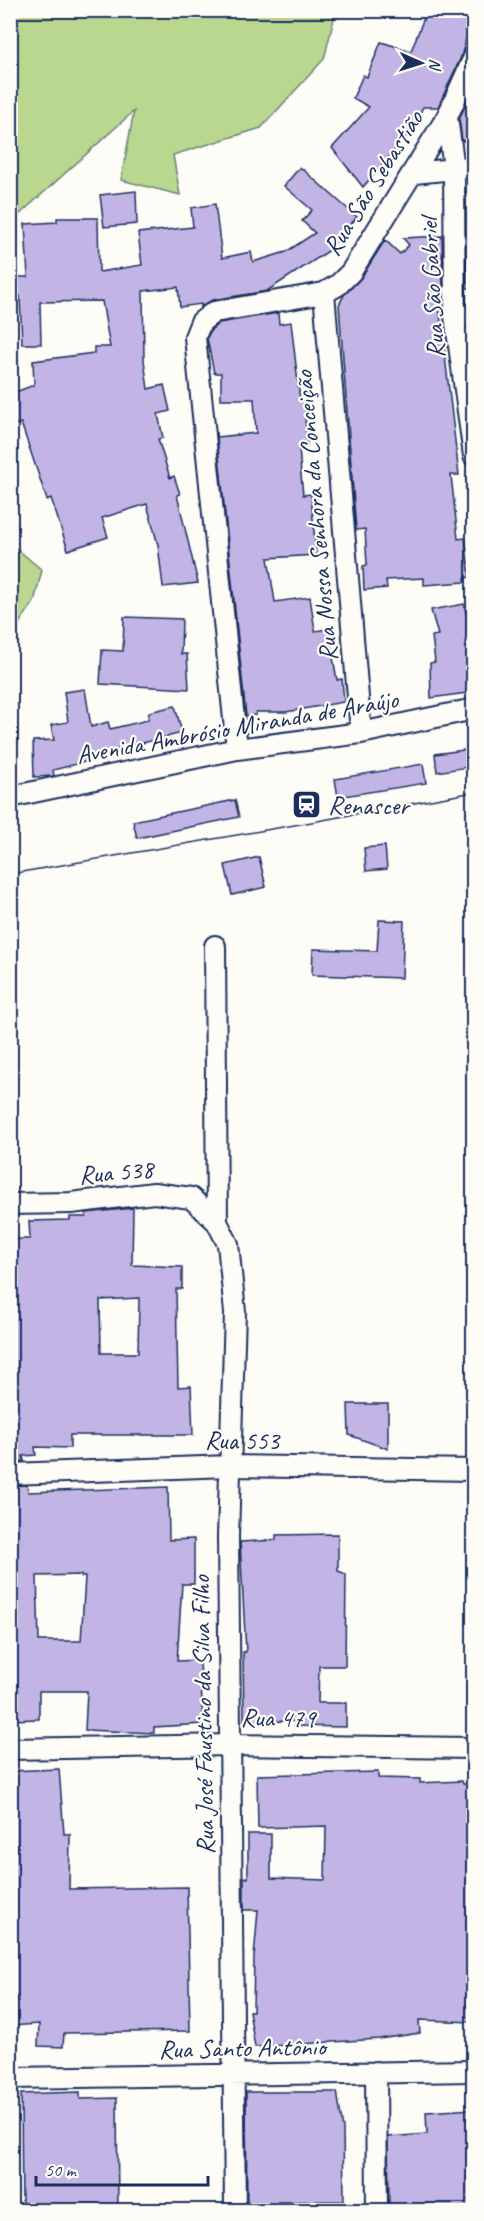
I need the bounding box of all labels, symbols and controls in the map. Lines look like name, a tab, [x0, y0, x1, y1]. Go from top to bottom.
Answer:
north arrow	[391, 33, 451, 93]
text: N	[425, 58, 445, 72]
street label: Rua São Sebastião	[315, 103, 432, 262]
street label: Rua São Gabriel	[412, 212, 452, 359]
street label: Rua Nossa Senhora da Conceição	[287, 367, 345, 663]
street label: Avenida Ambrósio Miranda de Araújo	[74, 682, 402, 772]
station icon: Renascer	[291, 789, 323, 821]
place label: Renascer	[328, 789, 411, 822]
street label: Rua 538	[77, 1152, 157, 1192]
street label: Rua 553	[205, 1424, 282, 1457]
street label: Rua José Faustino da Silva Filho	[184, 1573, 222, 1855]
street label: Rua 479	[240, 1701, 318, 1735]
street label: Rua Santo Antônio	[158, 2030, 329, 2066]
scale bar	[36, 2149, 208, 2187]
text: 50 m	[45, 2159, 78, 2181]

